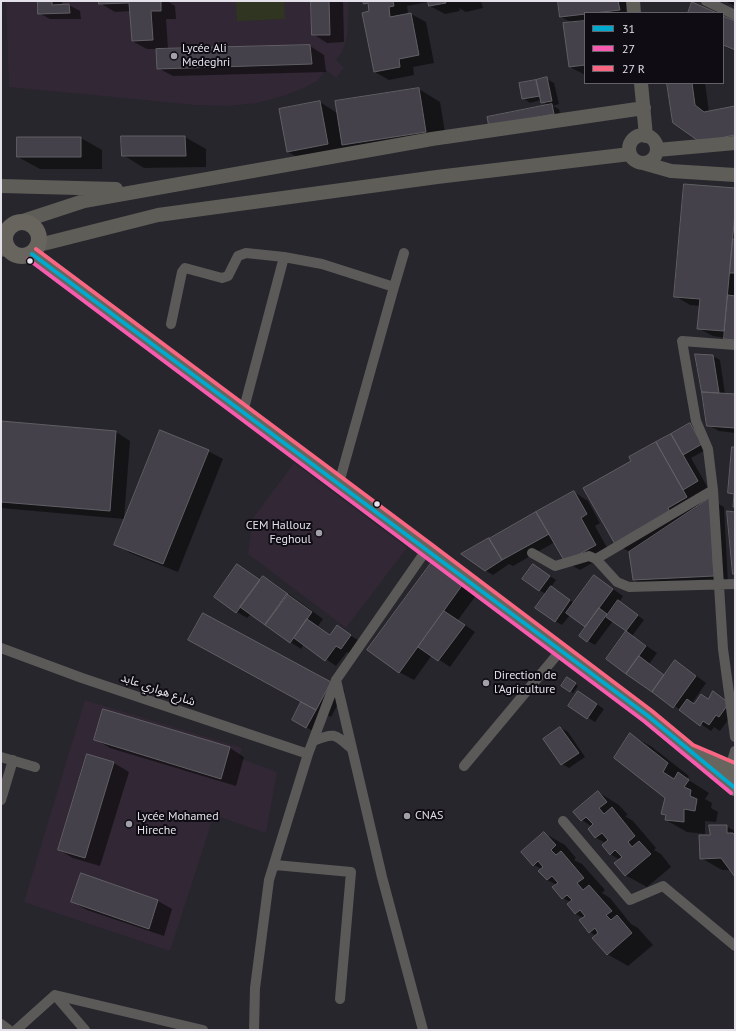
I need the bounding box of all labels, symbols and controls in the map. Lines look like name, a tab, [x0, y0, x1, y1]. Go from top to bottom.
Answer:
legend	[584, 12, 724, 84]
text: 31	[622, 21, 635, 36]
text: 27	[622, 41, 635, 56]
place label: Lycée Ali Medeghri	[182, 42, 230, 70]
marker: Lycée Ali Medeghri	[169, 51, 179, 61]
text: 27 R	[622, 61, 645, 76]
unlabelled marker	[25, 256, 35, 266]
unlabelled marker	[372, 499, 382, 509]
place label: CEM Hallouz Feghoul	[246, 519, 311, 547]
marker: CEM Hallouz Feghoul	[314, 528, 324, 538]
place label: Direction de l'Agriculture	[494, 669, 557, 697]
street label: شارع هواري عابد	[119, 671, 197, 709]
marker: Direction de l'Agriculture	[481, 678, 491, 688]
place label: CNAS	[415, 809, 443, 823]
place label: Lycée Mohamed Hireche	[137, 810, 219, 838]
marker: CNAS	[402, 811, 412, 821]
marker: Lycée Mohamed Hireche	[124, 819, 134, 829]

